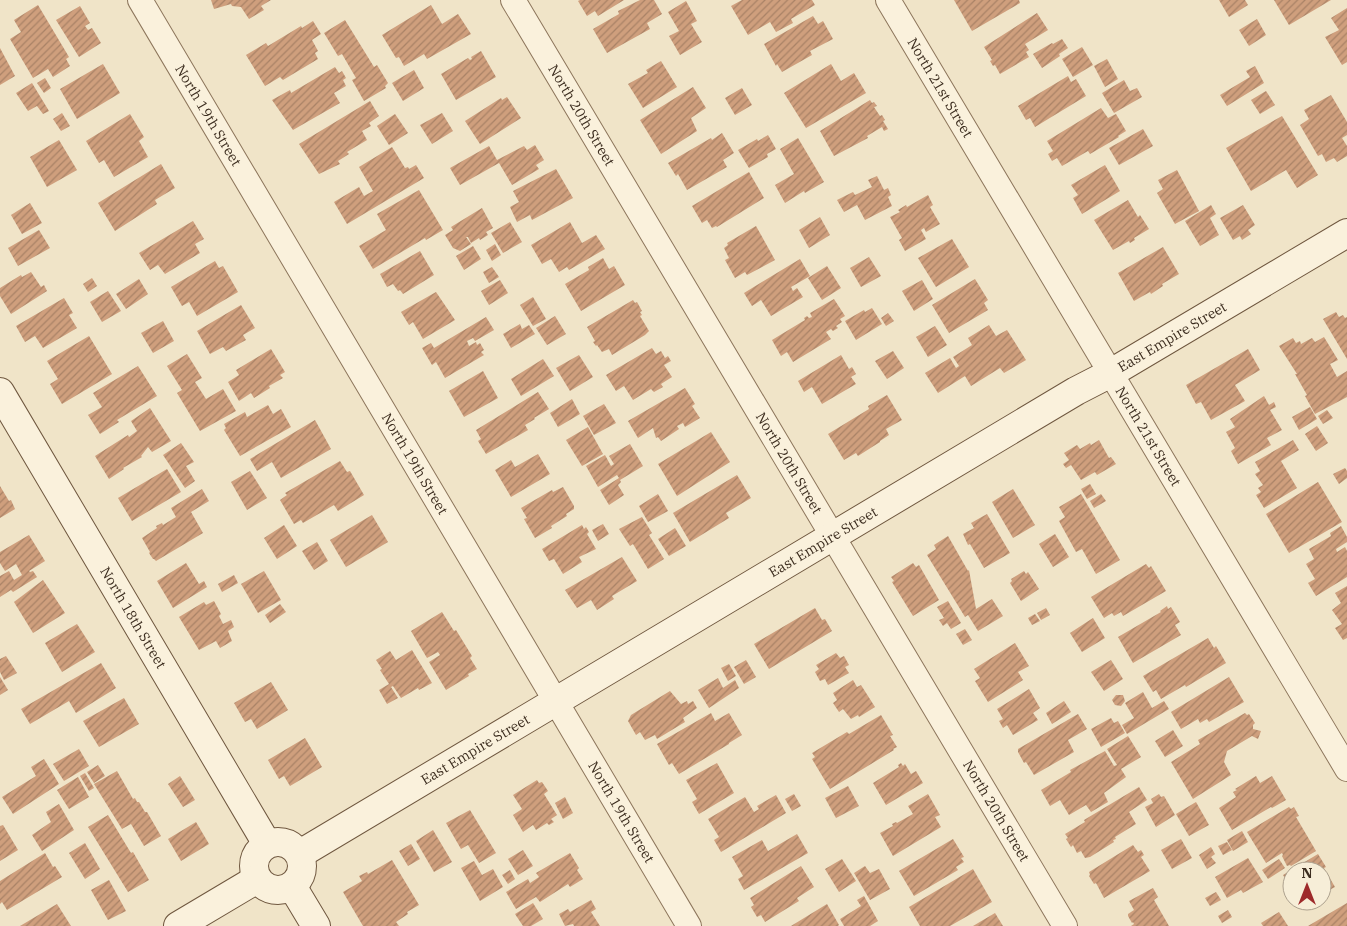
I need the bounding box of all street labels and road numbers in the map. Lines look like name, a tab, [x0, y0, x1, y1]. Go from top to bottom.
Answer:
street label: North 21st Street	[904, 34, 977, 141]
street label: North 19th Street	[171, 61, 245, 169]
street label: North 20th Street	[544, 61, 619, 169]
street label: East Empire Street	[1114, 298, 1230, 376]
street label: North 21st Street	[1112, 383, 1185, 489]
street label: North 20th Street	[752, 409, 826, 517]
street label: North 19th Street	[378, 410, 452, 518]
street label: East Empire Street	[765, 503, 881, 581]
street label: North 18th Street	[96, 563, 170, 672]
street label: East Empire Street	[418, 710, 533, 789]
street label: North 20th Street	[959, 757, 1034, 865]
street label: North 19th Street	[584, 758, 659, 866]

